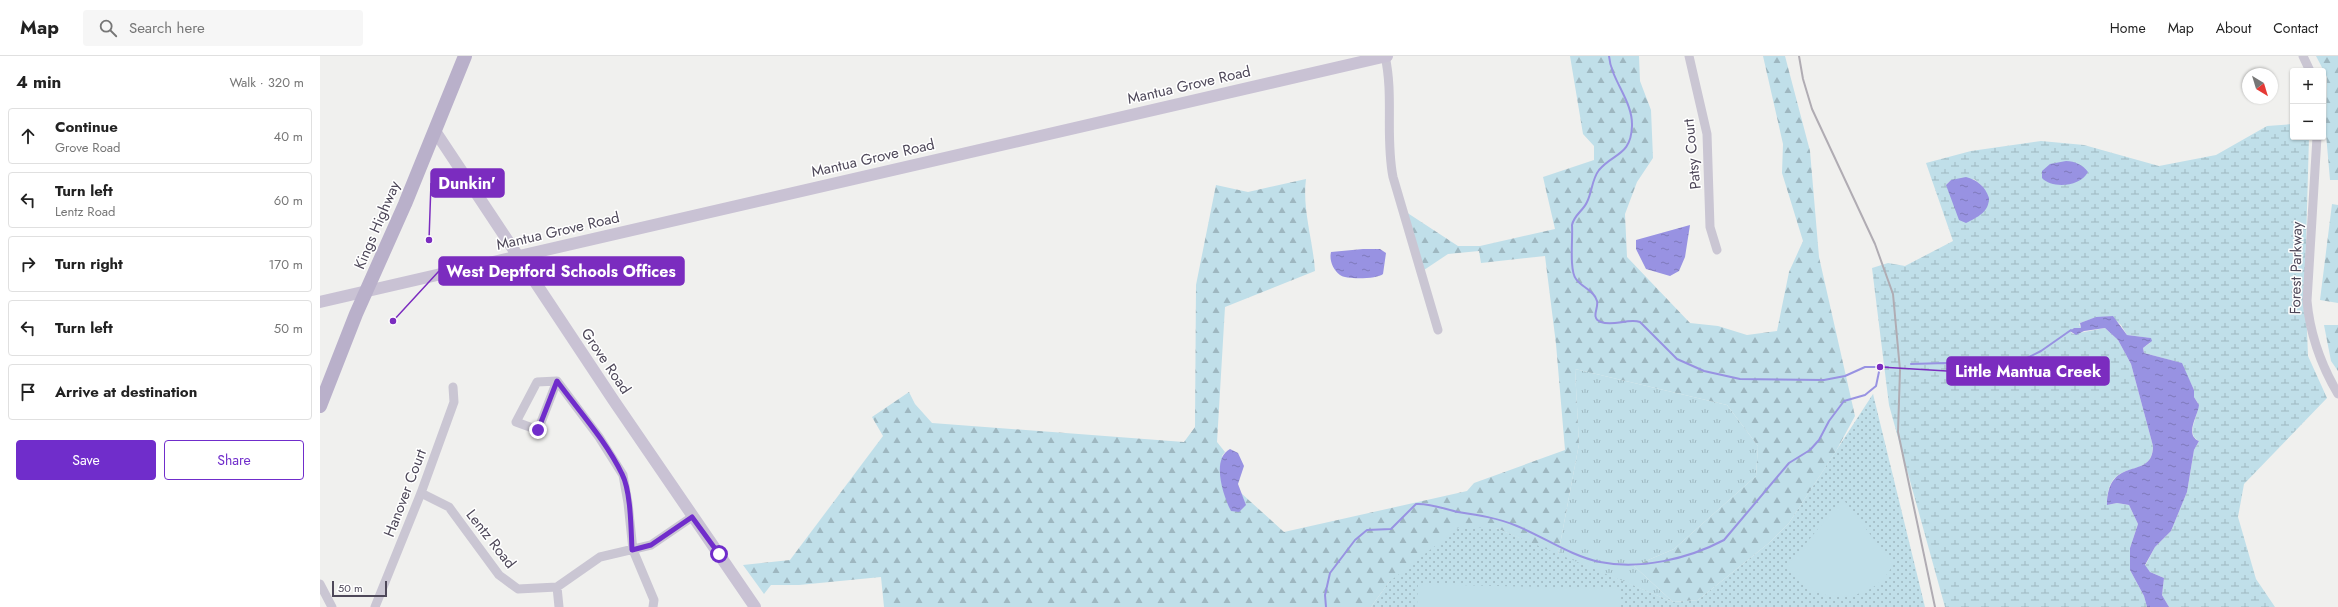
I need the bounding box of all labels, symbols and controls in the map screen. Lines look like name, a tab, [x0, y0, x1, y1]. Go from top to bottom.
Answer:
search box	[83, 10, 363, 46]
text: Map	[20, 14, 59, 41]
icon: search	[97, 17, 119, 39]
text: Search here	[129, 17, 205, 39]
text: Home	[2110, 18, 2146, 38]
text: Map	[2168, 18, 2194, 38]
text: About	[2216, 18, 2251, 38]
text: Contact	[2273, 18, 2318, 38]
street label: Mantua Grove Road	[1125, 60, 1253, 110]
north arrow	[2242, 68, 2278, 104]
map controls	[2290, 68, 2326, 140]
button: +	[2290, 68, 2326, 104]
text: 4 min	[16, 70, 61, 94]
text: Walk · 320 m	[229, 73, 304, 92]
button: −	[2290, 104, 2326, 140]
text: Continue	[55, 116, 118, 138]
street label: Patsy Court	[1677, 117, 1707, 190]
icon: ahead	[17, 125, 39, 147]
text: 40 m	[274, 127, 303, 146]
street label: Mantua Grove Road	[809, 133, 937, 183]
text: Grove Road	[55, 138, 120, 157]
callout: Dunkin'	[431, 169, 504, 197]
text: Dunkin'	[438, 172, 496, 195]
street label: Kings Highway	[348, 177, 406, 273]
text: Turn left	[55, 180, 113, 202]
icon: left	[17, 189, 39, 211]
text: 60 m	[274, 191, 303, 210]
text: Lentz Road	[55, 202, 115, 221]
street label: Mantua Grove Road	[494, 206, 622, 256]
street label: Forest Parkway	[2284, 221, 2308, 315]
icon: right	[17, 253, 39, 275]
text: Turn right	[55, 253, 123, 275]
text: 170 m	[268, 255, 303, 274]
callout: West Deptford Schools Offices	[439, 257, 684, 285]
text: West Deptford Schools Offices	[446, 260, 676, 283]
icon: left	[17, 317, 39, 339]
text: Turn left	[55, 317, 113, 339]
text: 50 m	[274, 319, 303, 338]
street label: Grove Road	[576, 324, 636, 398]
callout: Little Mantua Creek	[1947, 357, 2109, 385]
text: Little Mantua Creek	[1955, 360, 2102, 383]
icon: arrive	[17, 381, 39, 403]
text: Arrive at destination	[55, 381, 197, 403]
route end	[529, 421, 547, 439]
button: Save	[16, 440, 156, 480]
button: Share	[164, 440, 304, 480]
street label: Hanover Court	[378, 445, 432, 540]
street label: Lentz Road	[461, 505, 521, 573]
route start	[710, 545, 728, 563]
scale bar	[332, 579, 387, 598]
text: 50 m	[338, 580, 363, 596]

